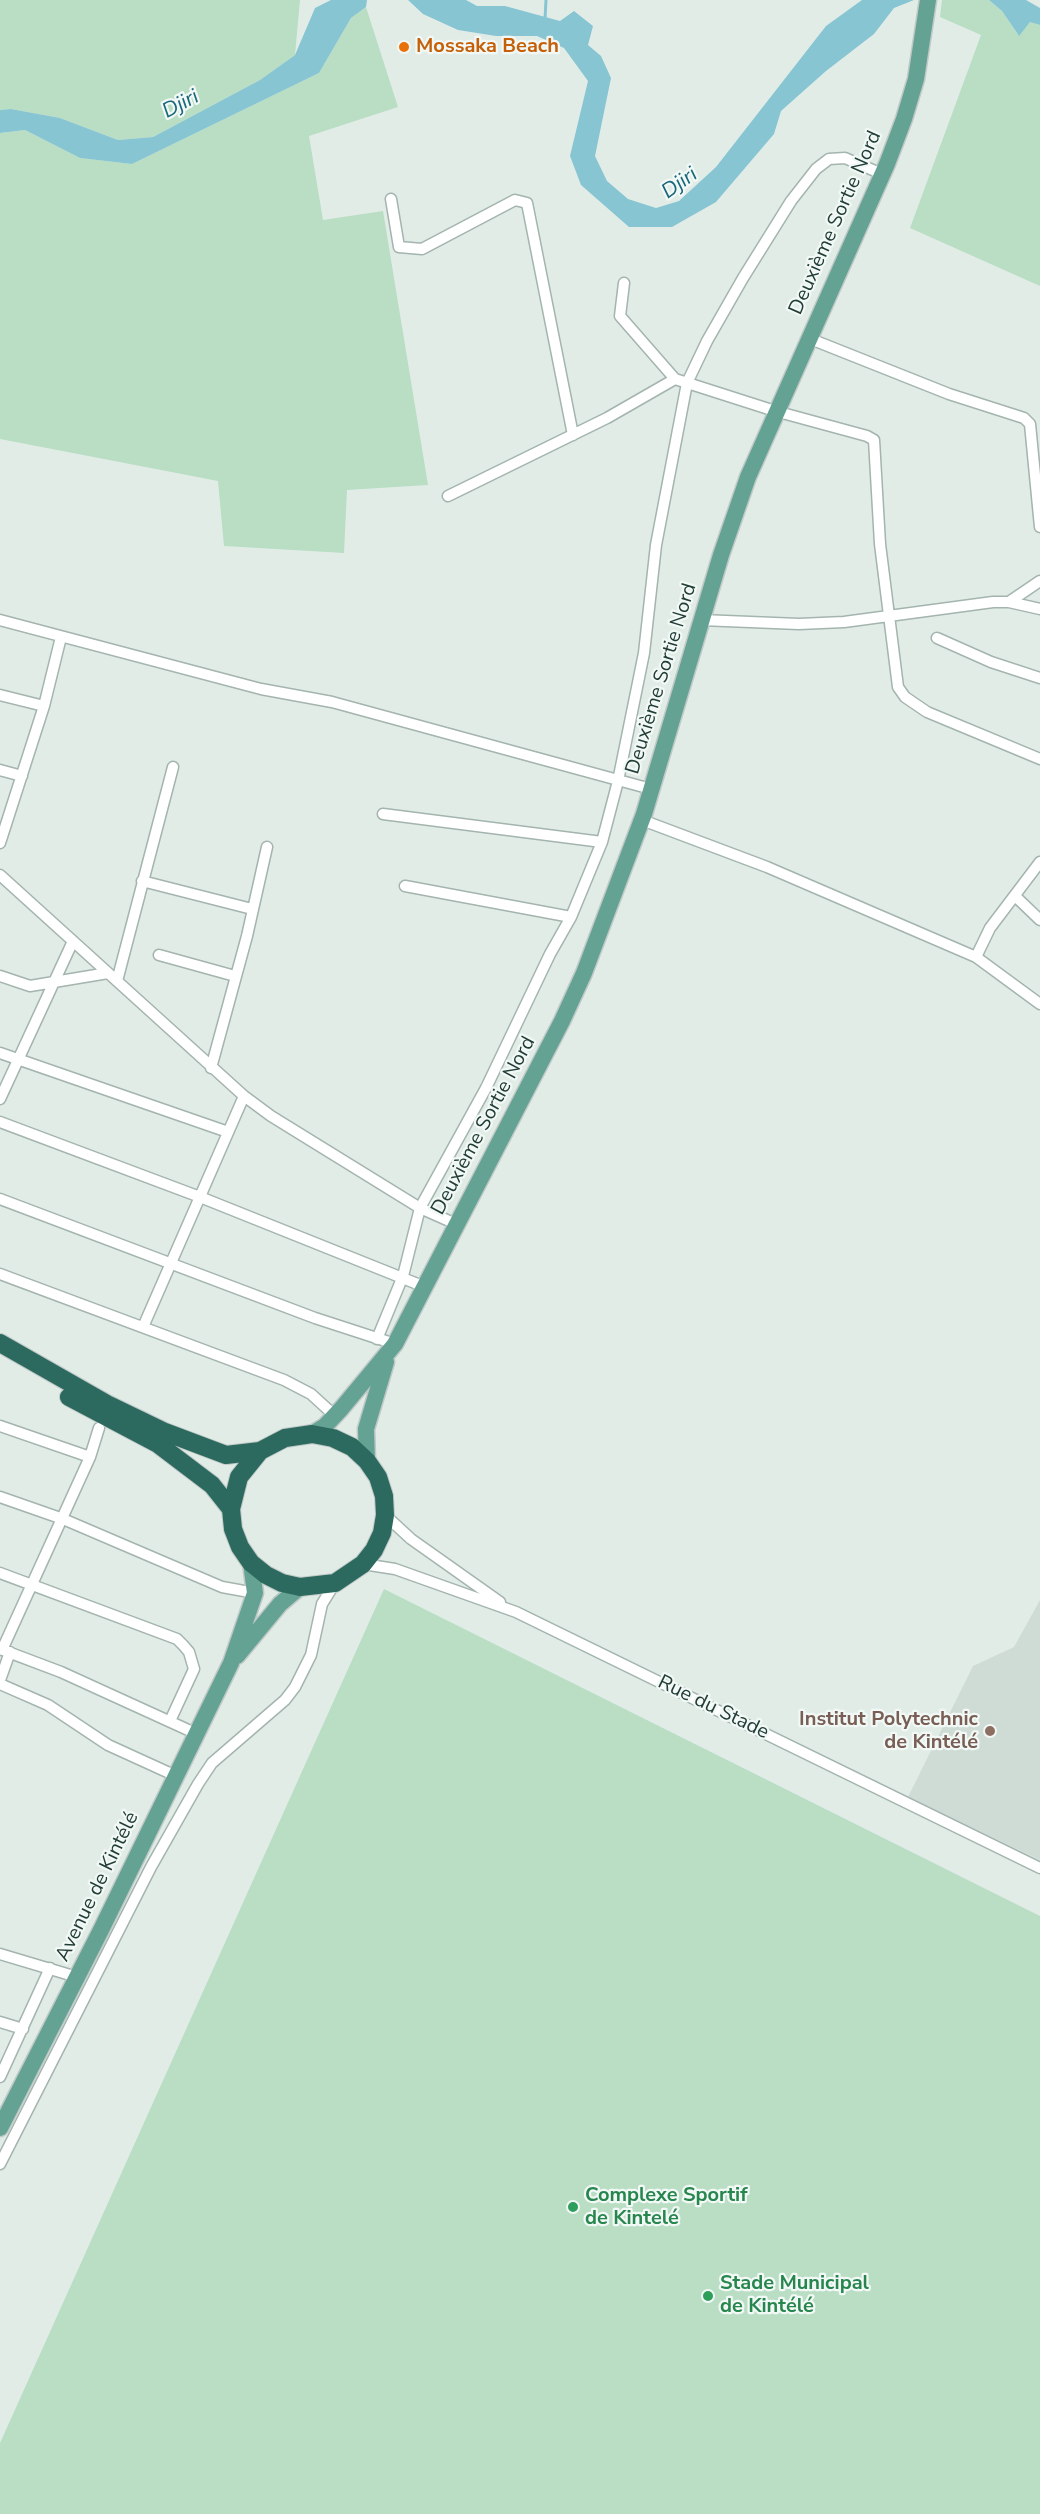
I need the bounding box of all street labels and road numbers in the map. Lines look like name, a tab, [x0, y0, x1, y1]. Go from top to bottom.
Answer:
street label: Deuxième Sortie Nord	[785, 127, 887, 319]
street label: Deuxième Sortie Nord	[622, 581, 702, 777]
street label: Deuxième Sortie Nord	[427, 1033, 541, 1219]
street label: Rue du Stade	[654, 1671, 772, 1745]
street label: Avenue de Kintélé	[51, 1808, 145, 1966]

